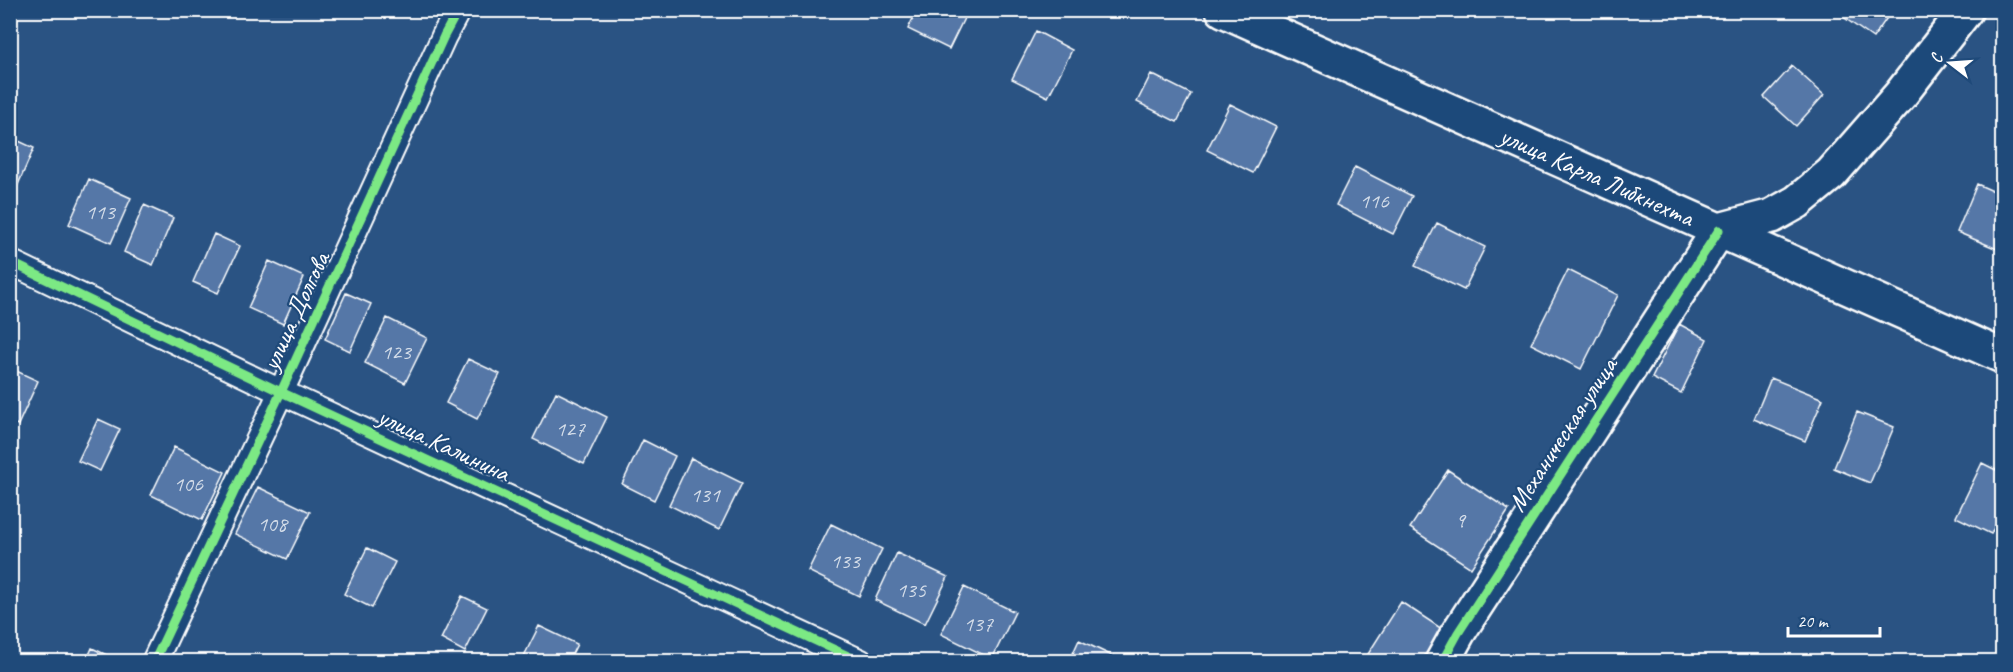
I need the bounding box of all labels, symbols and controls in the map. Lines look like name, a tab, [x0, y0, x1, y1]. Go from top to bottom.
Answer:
north arrow	[1920, 33, 1980, 93]
text: С	[1926, 50, 1948, 66]
street label: улица Карла Либкнехта	[1493, 118, 1700, 235]
house number: 116	[1359, 187, 1390, 215]
house number: 113	[85, 198, 117, 226]
street label: улица Долгова	[253, 245, 338, 377]
house number: 123	[381, 338, 413, 366]
street label: Механическая улица	[1500, 349, 1626, 518]
street label: улица Калинина	[371, 399, 517, 490]
house number: 127	[555, 415, 586, 443]
house number: 106	[173, 470, 204, 498]
house number: 131	[690, 481, 721, 509]
house number: 9	[1455, 506, 1467, 534]
house number: 108	[257, 510, 289, 538]
house number: 133	[830, 547, 862, 575]
house number: 135	[896, 576, 927, 604]
scale bar	[1788, 600, 1880, 638]
house number: 137	[963, 610, 994, 638]
text: 20 m	[1797, 610, 1830, 632]

